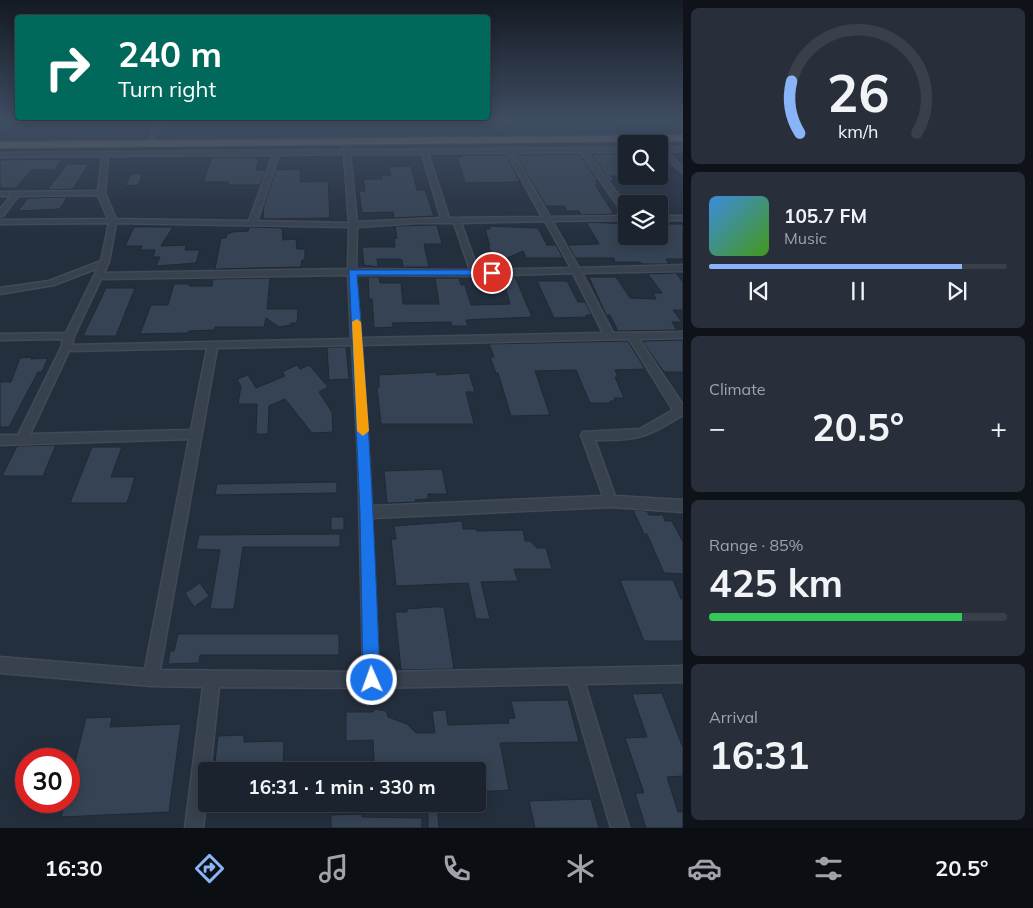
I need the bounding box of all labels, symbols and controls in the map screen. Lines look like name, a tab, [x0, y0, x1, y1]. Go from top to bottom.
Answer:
text: 240 m	[118, 32, 222, 76]
icon: right	[35, 35, 100, 100]
text: 26	[827, 60, 889, 125]
text: Turn right	[118, 75, 216, 103]
text: km/h	[838, 120, 878, 142]
map controls	[618, 135, 668, 245]
button: search	[618, 135, 668, 185]
button: layers	[618, 195, 668, 245]
text: 105.7 FM	[784, 204, 867, 228]
text: Music	[784, 228, 827, 248]
pin	[471, 252, 513, 294]
icon: arrive	[478, 259, 506, 287]
icon: previous	[745, 277, 773, 305]
icon: pause	[844, 277, 872, 305]
icon: next	[943, 277, 971, 305]
text: Climate	[709, 379, 765, 399]
text: 20.5°	[812, 403, 904, 451]
text: −	[709, 410, 726, 445]
text: +	[990, 410, 1007, 445]
text: Range · 85%	[709, 535, 804, 555]
text: 425 km	[709, 559, 843, 607]
position arrow	[345, 653, 397, 705]
text: Arrival	[709, 707, 758, 727]
text: 16:31	[709, 731, 810, 779]
speed limit sign: 30	[15, 748, 80, 813]
text: 16:31 · 1 min · 330 m	[248, 775, 436, 799]
icon: directions	[192, 851, 227, 886]
icon: music	[316, 851, 351, 886]
icon: phone	[439, 851, 474, 886]
icon: climate	[563, 851, 598, 886]
icon: car	[687, 851, 722, 886]
icon: filters	[811, 851, 846, 886]
text: 16:30	[44, 854, 103, 882]
text: 20.5°	[935, 854, 988, 882]

